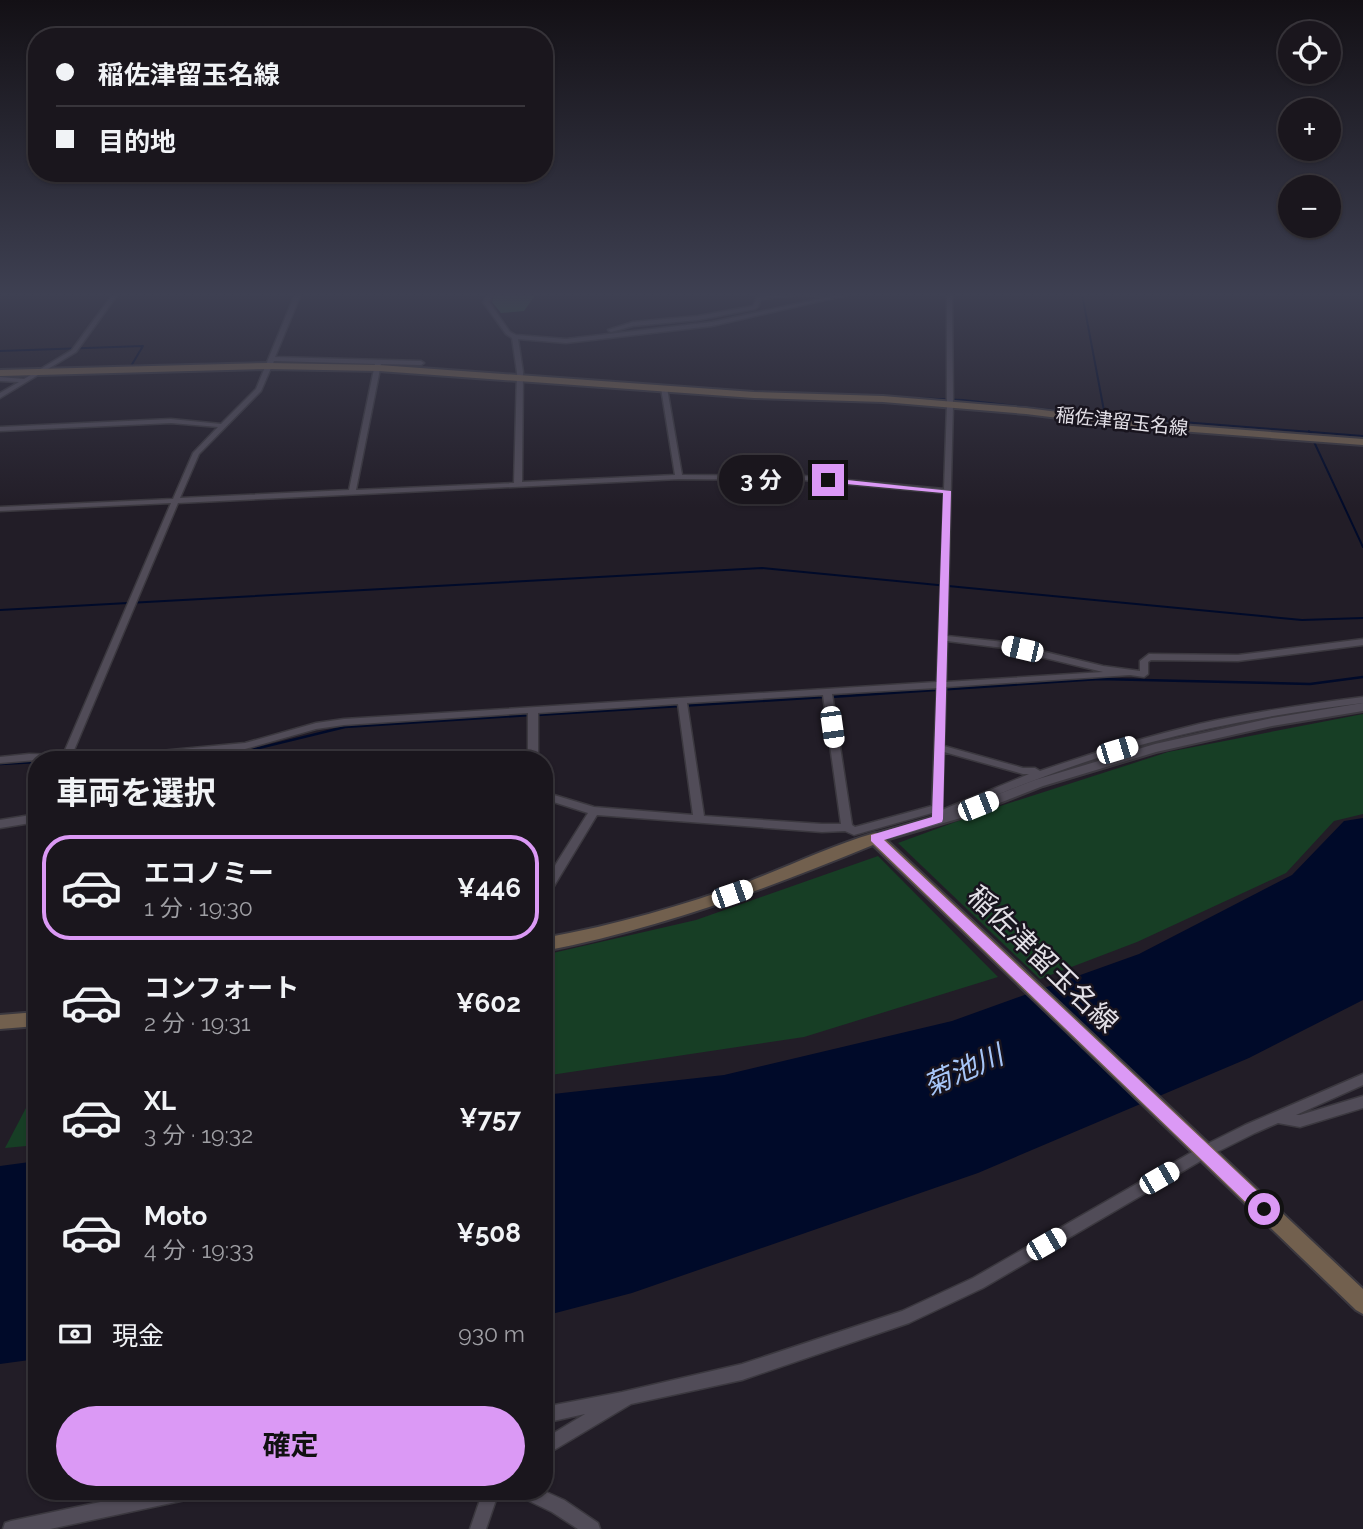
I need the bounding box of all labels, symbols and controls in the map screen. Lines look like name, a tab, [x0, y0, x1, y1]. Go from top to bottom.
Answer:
map controls	[1278, 21, 1341, 238]
button: locate	[1278, 21, 1341, 84]
text: 稲佐津留玉名線	[98, 60, 280, 90]
button: +	[1278, 98, 1341, 161]
text: 目的地	[98, 127, 176, 157]
button: −	[1278, 175, 1341, 238]
street label: 稲佐津留玉名線	[1055, 403, 1189, 439]
callout: 3 分	[720, 456, 804, 504]
route end	[812, 464, 844, 496]
text: 3 分	[740, 466, 782, 493]
car	[1000, 634, 1045, 664]
car	[819, 705, 846, 749]
car	[1094, 734, 1141, 766]
text: 車両を選択	[56, 774, 216, 811]
car	[955, 788, 1002, 824]
icon: car	[60, 856, 123, 919]
text: エコノミー	[144, 858, 274, 888]
text: ¥446	[457, 873, 521, 903]
car	[709, 877, 756, 911]
street label: 稲佐津留玉名線	[961, 879, 1125, 1039]
text: 1 分 · 19:30	[144, 894, 253, 921]
icon: car	[60, 971, 123, 1034]
text: コンフォート	[144, 973, 299, 1003]
text: ¥602	[456, 988, 521, 1018]
text: 2 分 · 19:31	[144, 1009, 251, 1036]
water label: 菊池川	[918, 1037, 1011, 1103]
icon: car	[60, 1086, 123, 1149]
text: XL	[144, 1086, 176, 1116]
text: ¥757	[459, 1103, 521, 1133]
text: 3 分 · 19:32	[144, 1121, 253, 1148]
car	[1136, 1158, 1183, 1198]
route start	[1248, 1193, 1280, 1225]
icon: car	[60, 1201, 123, 1264]
text: Moto	[144, 1201, 207, 1231]
text: ¥508	[456, 1218, 521, 1248]
car	[1023, 1224, 1070, 1264]
text: 4 分 · 19:33	[144, 1236, 254, 1263]
icon: cash	[56, 1315, 94, 1353]
text: 930 m	[458, 1320, 525, 1347]
text: 現金	[112, 1321, 164, 1351]
button: 確定	[56, 1406, 525, 1486]

